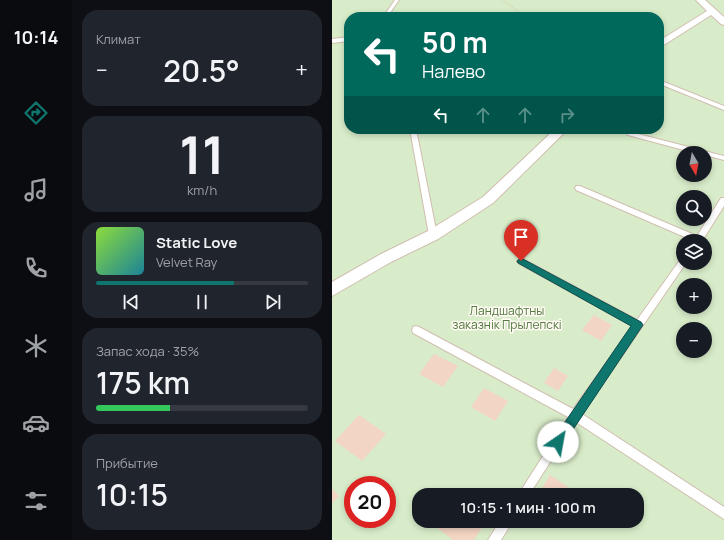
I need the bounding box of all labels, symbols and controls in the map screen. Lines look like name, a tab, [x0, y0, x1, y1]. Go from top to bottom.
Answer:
text: 50 m	[422, 23, 488, 61]
text: 10:14	[14, 25, 58, 49]
icon: left	[356, 28, 408, 80]
text: Климат	[96, 30, 141, 48]
text: 20.5°	[163, 50, 240, 91]
text: −	[96, 55, 108, 85]
text: +	[295, 55, 308, 85]
text: Налево	[422, 59, 486, 83]
icon: directions	[22, 99, 50, 127]
icon: left	[430, 104, 452, 126]
icon: ahead	[472, 104, 494, 126]
icon: ahead	[514, 104, 536, 126]
icon: right	[556, 104, 578, 126]
text: 11	[179, 119, 225, 190]
north arrow	[676, 146, 712, 182]
map controls	[676, 146, 712, 358]
icon: music	[22, 176, 50, 204]
text: km/h	[187, 181, 217, 199]
button: search	[676, 190, 712, 226]
pin	[504, 220, 538, 261]
icon: arrive	[510, 226, 532, 248]
text: Static Love	[156, 232, 237, 253]
button: layers	[676, 234, 712, 270]
text: Velvet Ray	[156, 253, 217, 271]
icon: phone	[22, 254, 50, 282]
button: +	[676, 278, 712, 314]
icon: previous	[120, 291, 142, 313]
icon: pause	[191, 291, 213, 313]
icon: next	[262, 291, 284, 313]
park label: Ландшафтны заказнік Прылепскі	[452, 302, 562, 333]
button: −	[676, 322, 712, 358]
icon: climate	[22, 332, 50, 360]
text: Запас хода · 35%	[96, 342, 199, 360]
text: 175 km	[96, 362, 190, 403]
icon: car	[22, 409, 50, 437]
position arrow	[537, 421, 579, 463]
text: Прибытие	[96, 454, 158, 472]
text: 10:15	[96, 474, 168, 515]
speed limit sign: 20	[344, 476, 396, 528]
icon: filters	[22, 487, 50, 515]
text: 10:15 · 1 мин · 100 m	[460, 497, 596, 518]

